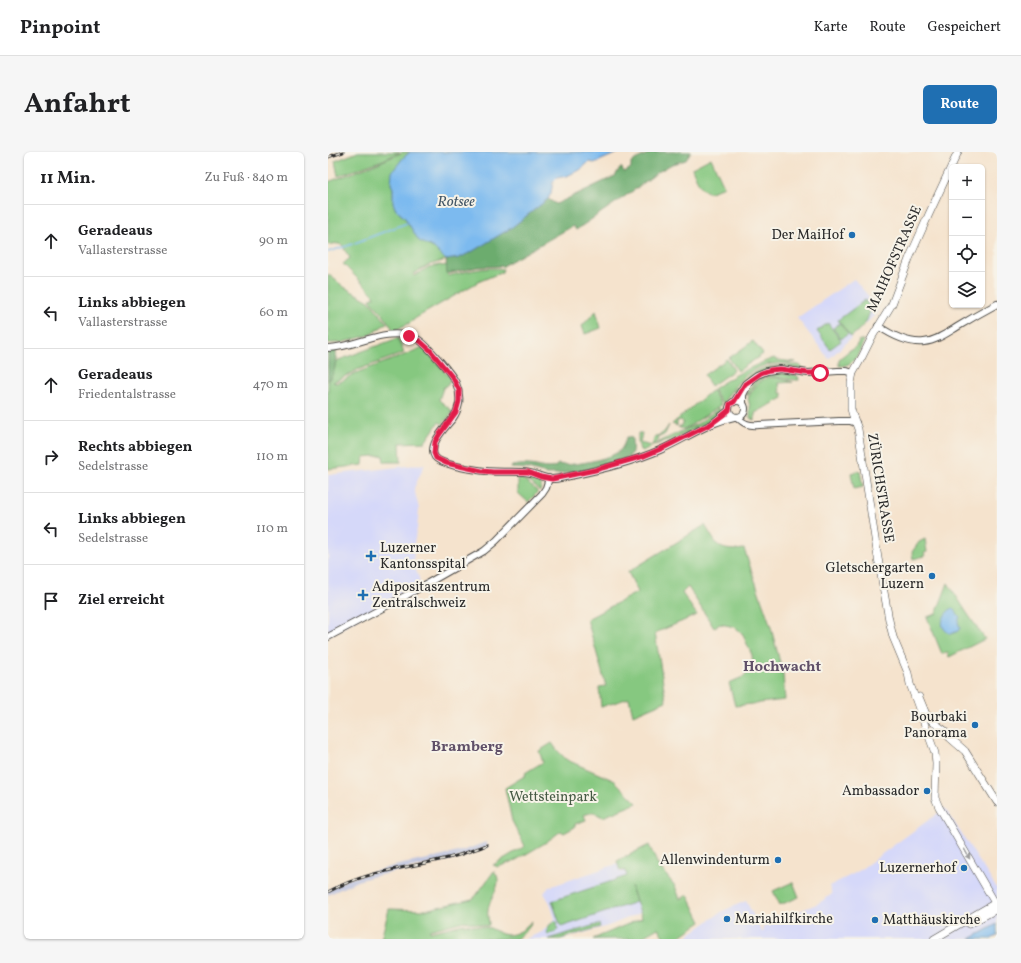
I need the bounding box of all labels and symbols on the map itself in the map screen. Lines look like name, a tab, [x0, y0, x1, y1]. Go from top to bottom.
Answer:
water label: Rotsee	[437, 192, 475, 213]
street label: MAIHOFSTRASSE	[863, 203, 927, 315]
place label: Der MaiHof	[771, 226, 845, 245]
marker: Der MaiHof	[847, 230, 857, 240]
route end	[400, 327, 418, 345]
route start	[811, 364, 829, 382]
street label: ZÜRICHSTRASSE	[862, 432, 898, 544]
place label: Luzerner Kantonsspital	[380, 539, 466, 574]
marker: Luzerner Kantonsspital	[365, 550, 377, 562]
place label: Gletschergarten Luzern	[826, 559, 924, 594]
marker: Gletschergarten Luzern	[927, 571, 937, 581]
place label: Adipositaszentrum Zentralschweiz	[372, 578, 490, 613]
marker: Adipositaszentrum Zentralschweiz	[357, 589, 369, 601]
district label: Hochwacht	[743, 657, 821, 678]
place label: Bourbaki Panorama	[904, 708, 967, 743]
marker: Bourbaki Panorama	[970, 720, 980, 730]
district label: Bramberg	[431, 737, 503, 758]
place label: Ambassador	[842, 782, 919, 801]
marker: Ambassador	[922, 786, 932, 796]
park label: Wettsteinpark	[509, 788, 597, 807]
one-way arrow	[963, 849, 970, 860]
place label: Allenwindenturm	[660, 851, 770, 870]
marker: Allenwindenturm	[773, 855, 783, 865]
place label: Luzernerhof	[879, 859, 957, 878]
marker: Luzernerhof	[959, 863, 969, 873]
place label: Mariahilfkirche	[735, 910, 833, 929]
place label: Matthäuskirche	[883, 911, 981, 930]
marker: Mariahilfkirche	[722, 914, 732, 924]
marker: Matthäuskirche	[870, 915, 880, 925]

